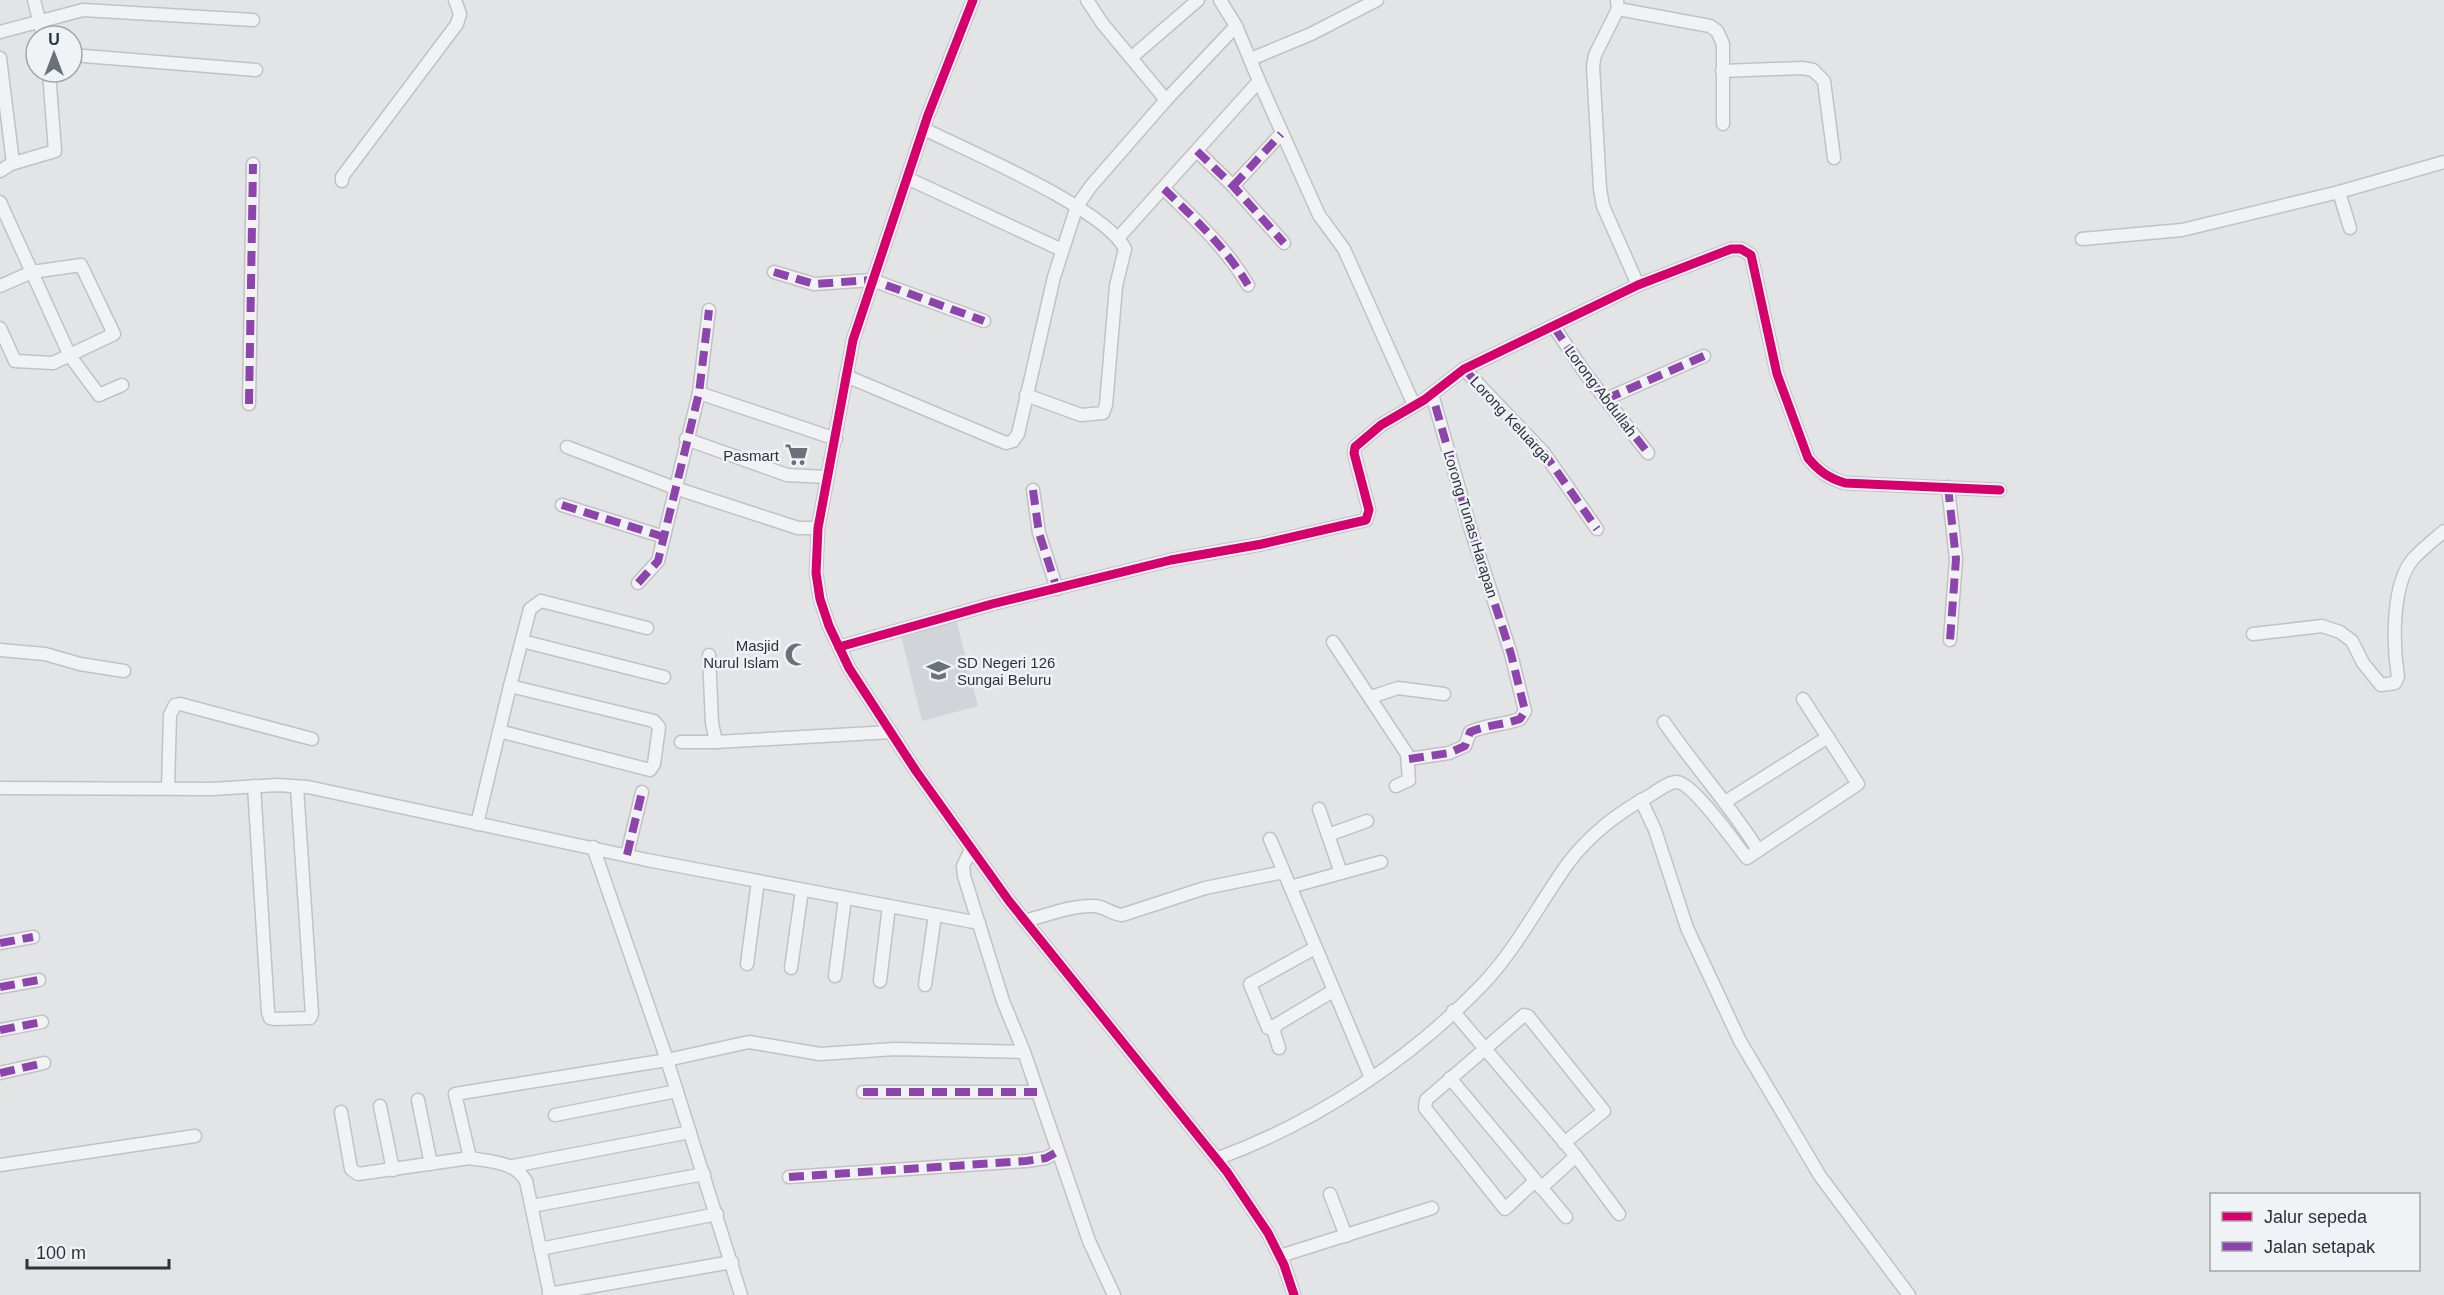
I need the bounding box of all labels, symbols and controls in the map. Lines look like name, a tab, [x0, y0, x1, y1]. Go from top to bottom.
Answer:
north arrow	[24, 24, 84, 84]
text: U	[48, 31, 60, 48]
street label: Lorong Abdullah	[1562, 343, 1640, 439]
street label: Lorong Keluarga	[1467, 373, 1555, 466]
supermarket icon: Pasmart	[784, 442, 810, 468]
place label: Pasmart	[723, 447, 780, 464]
street label: Lorong Tunas Harapan	[1440, 448, 1502, 600]
place label: Masjid Nurul Islam	[703, 637, 779, 671]
mosque icon: Masjid Nurul Islam	[784, 641, 810, 667]
place label: SD Negeri 126 Sungai Beluru	[957, 654, 1055, 688]
school or university icon: SD Negeri 126 Sungai Beluru	[926, 658, 952, 684]
legend	[2210, 1193, 2420, 1271]
text: Jalur sepeda	[2264, 1207, 2368, 1227]
scale bar	[27, 1232, 170, 1270]
text: Jalan setapak	[2264, 1237, 2376, 1257]
text: 100 m	[36, 1243, 86, 1263]

